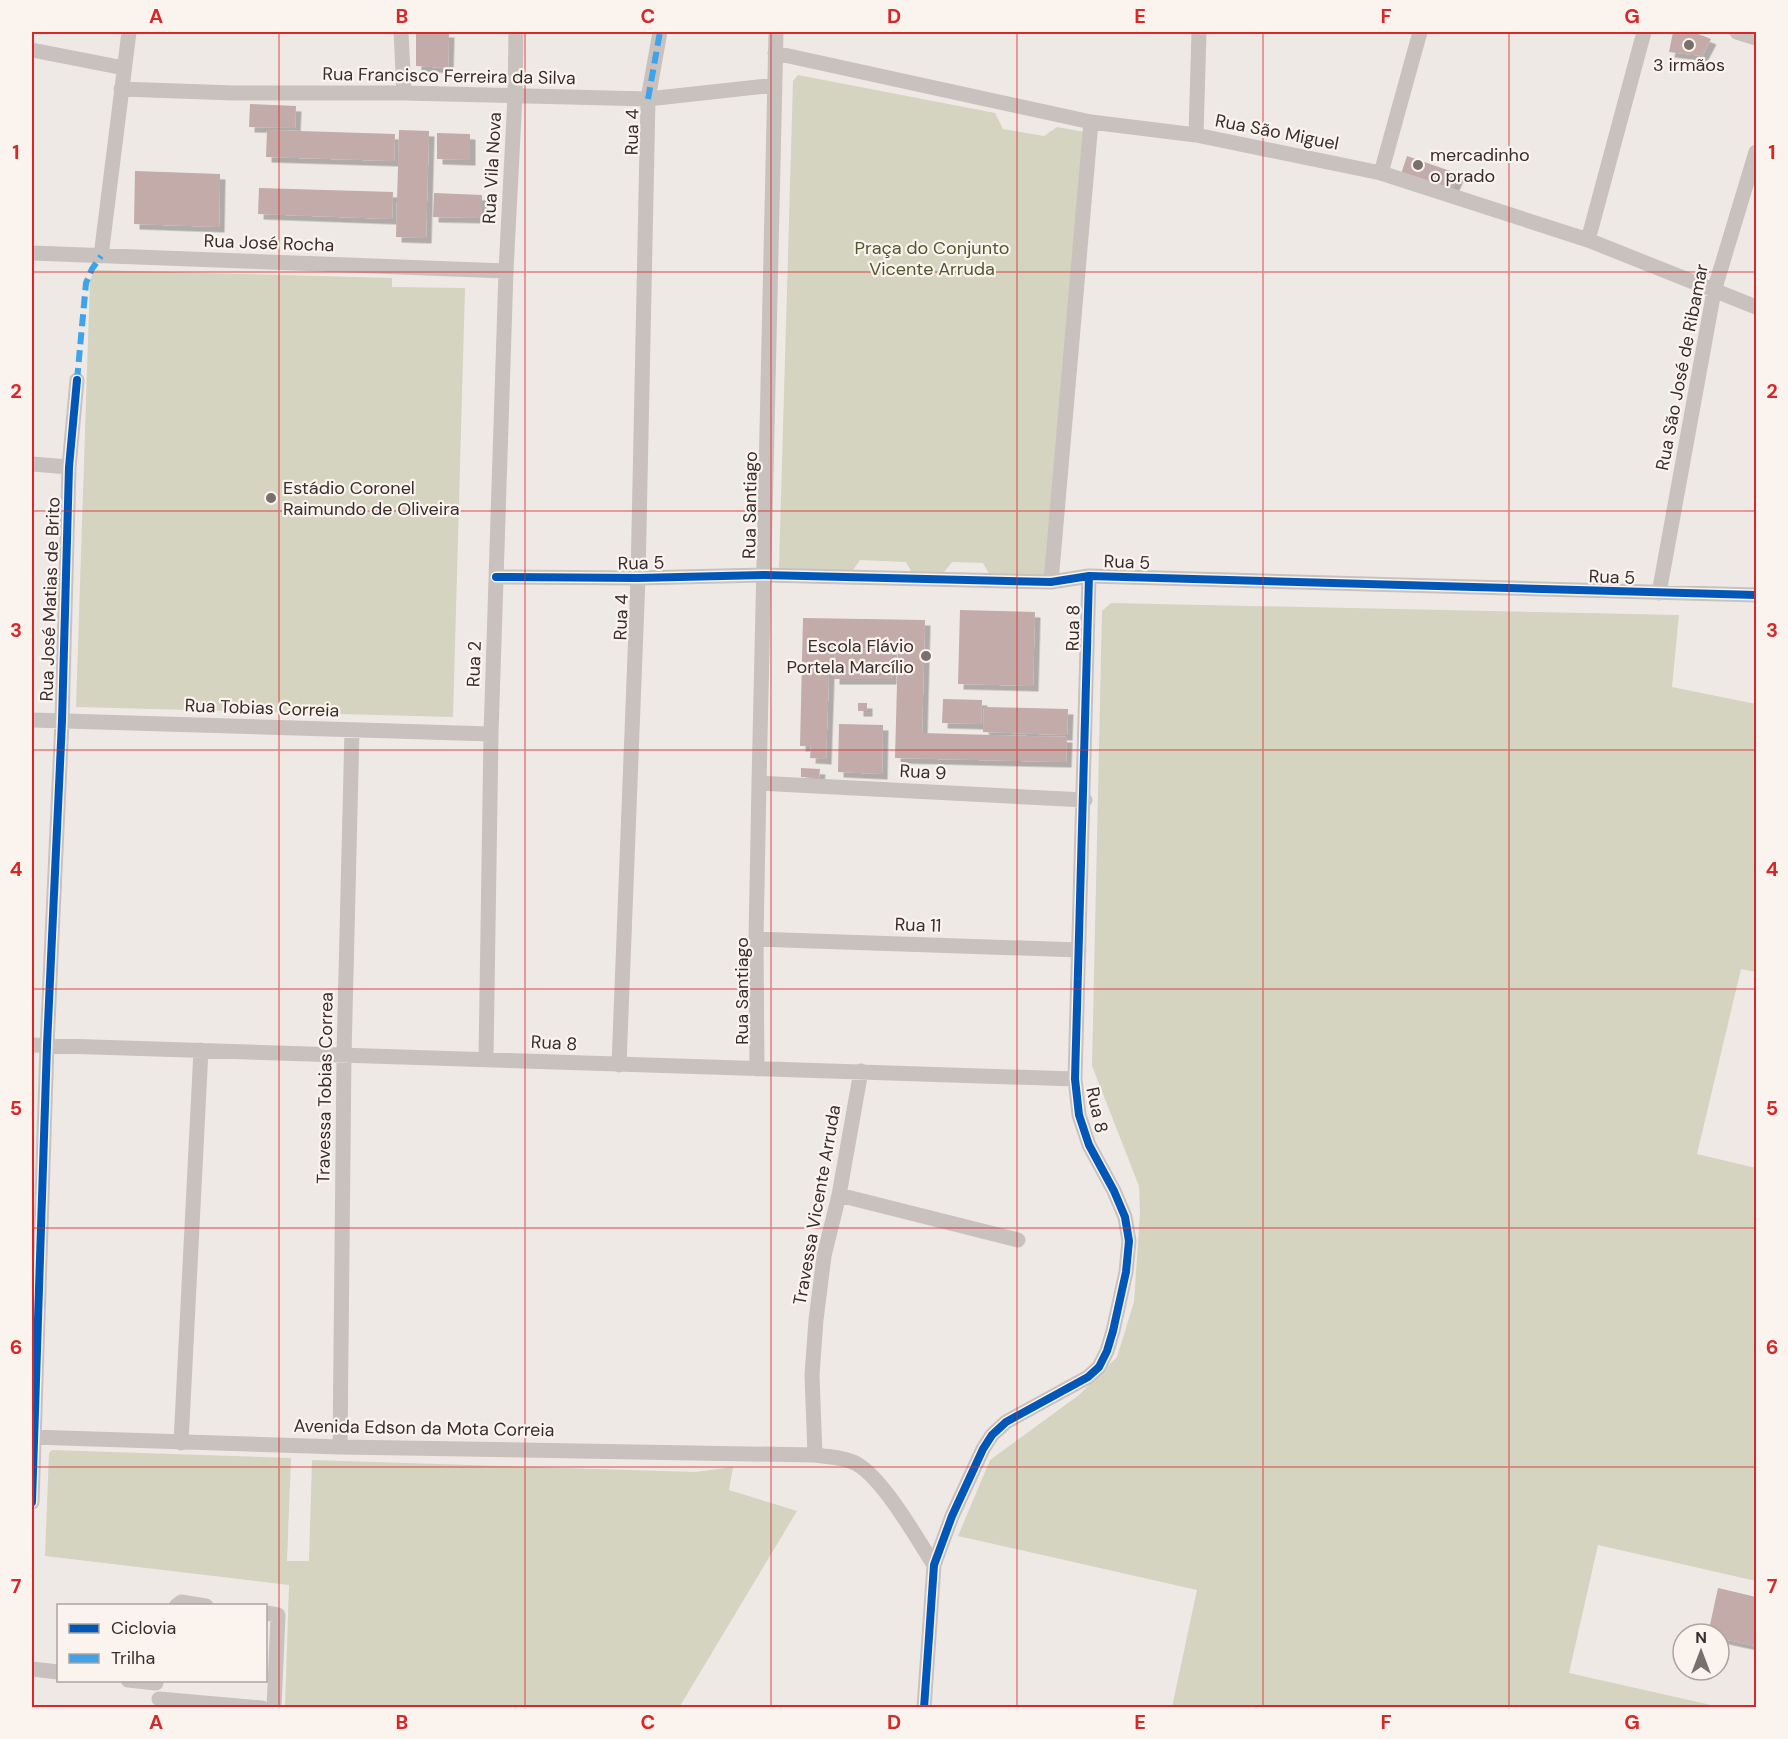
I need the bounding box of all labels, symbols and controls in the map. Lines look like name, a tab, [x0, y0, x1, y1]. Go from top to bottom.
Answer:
text: A	[149, 3, 163, 29]
text: B	[396, 3, 408, 29]
text: C	[641, 3, 655, 29]
text: D	[887, 3, 901, 29]
text: E	[1134, 3, 1146, 29]
text: F	[1380, 3, 1392, 29]
text: G	[1624, 3, 1640, 29]
marker: 3 irmãos	[1682, 38, 1696, 52]
place label: 3 irmãos	[1653, 53, 1725, 77]
street label: Rua Francisco Ferreira da Silva	[322, 62, 576, 90]
street label: Rua 4	[620, 108, 644, 155]
street label: Rua São Miguel	[1213, 108, 1341, 156]
street label: Rua Vila Nova	[477, 111, 507, 225]
text: 1	[12, 139, 20, 165]
text: 1	[1768, 139, 1776, 165]
place label: mercadinho o prado	[1430, 143, 1530, 188]
marker: mercadinho o prado	[1411, 158, 1425, 172]
street label: Rua José Rocha	[203, 229, 335, 257]
park label: Praça do Conjunto Vicente Arruda	[855, 236, 1009, 281]
street label: Rua São José de Ribamar	[1650, 261, 1714, 472]
text: 2	[10, 378, 22, 404]
text: 2	[1766, 378, 1778, 404]
street label: Rua Santiago	[737, 451, 763, 559]
place label: Estádio Coronel Raimundo de Oliveira	[283, 476, 460, 521]
marker: Estádio Coronel Raimundo de Oliveira	[264, 491, 278, 505]
street label: Rua José Matias de Brito	[34, 496, 66, 702]
street label: Rua 5	[1103, 549, 1151, 575]
street label: Rua 5	[618, 551, 664, 575]
street label: Rua 5	[1588, 564, 1636, 590]
street label: Rua 4	[608, 593, 634, 641]
street label: Rua 8	[1061, 605, 1085, 651]
text: 3	[10, 617, 22, 643]
text: 3	[1766, 617, 1778, 643]
place label: Escola Flávio Portela Marcílio	[787, 634, 914, 679]
street label: Rua 2	[461, 641, 487, 687]
marker: Escola Flávio Portela Marcílio	[919, 649, 933, 663]
street label: Rua Tobias Correia	[184, 693, 340, 723]
street label: Rua 9	[899, 759, 947, 785]
text: 4	[10, 856, 23, 882]
text: 4	[1766, 856, 1779, 882]
street label: Rua 11	[894, 912, 942, 938]
street label: Rua Santiago	[730, 937, 754, 1045]
street label: Travessa Tobias Correa	[311, 992, 339, 1184]
street label: Rua 8	[530, 1030, 578, 1056]
street label: Rua 8	[1080, 1085, 1114, 1135]
text: 5	[10, 1095, 22, 1121]
text: 5	[1766, 1095, 1778, 1121]
street label: Travessa Vicente Arruda	[788, 1103, 846, 1307]
text: 6	[10, 1334, 22, 1360]
text: 6	[1766, 1334, 1778, 1360]
street label: Avenida Edson da Mota Correia	[293, 1414, 555, 1442]
text: 7	[11, 1573, 22, 1599]
text: 7	[1767, 1573, 1778, 1599]
legend	[57, 1604, 267, 1682]
text: Ciclovia	[111, 1616, 176, 1640]
north arrow	[1671, 1622, 1731, 1682]
text: N	[1695, 1627, 1707, 1648]
text: Trilha	[111, 1646, 155, 1670]
text: A	[149, 1709, 163, 1735]
text: B	[396, 1709, 408, 1735]
text: C	[641, 1709, 655, 1735]
text: D	[887, 1709, 901, 1735]
text: E	[1134, 1709, 1146, 1735]
text: F	[1380, 1709, 1392, 1735]
text: G	[1624, 1709, 1640, 1735]

